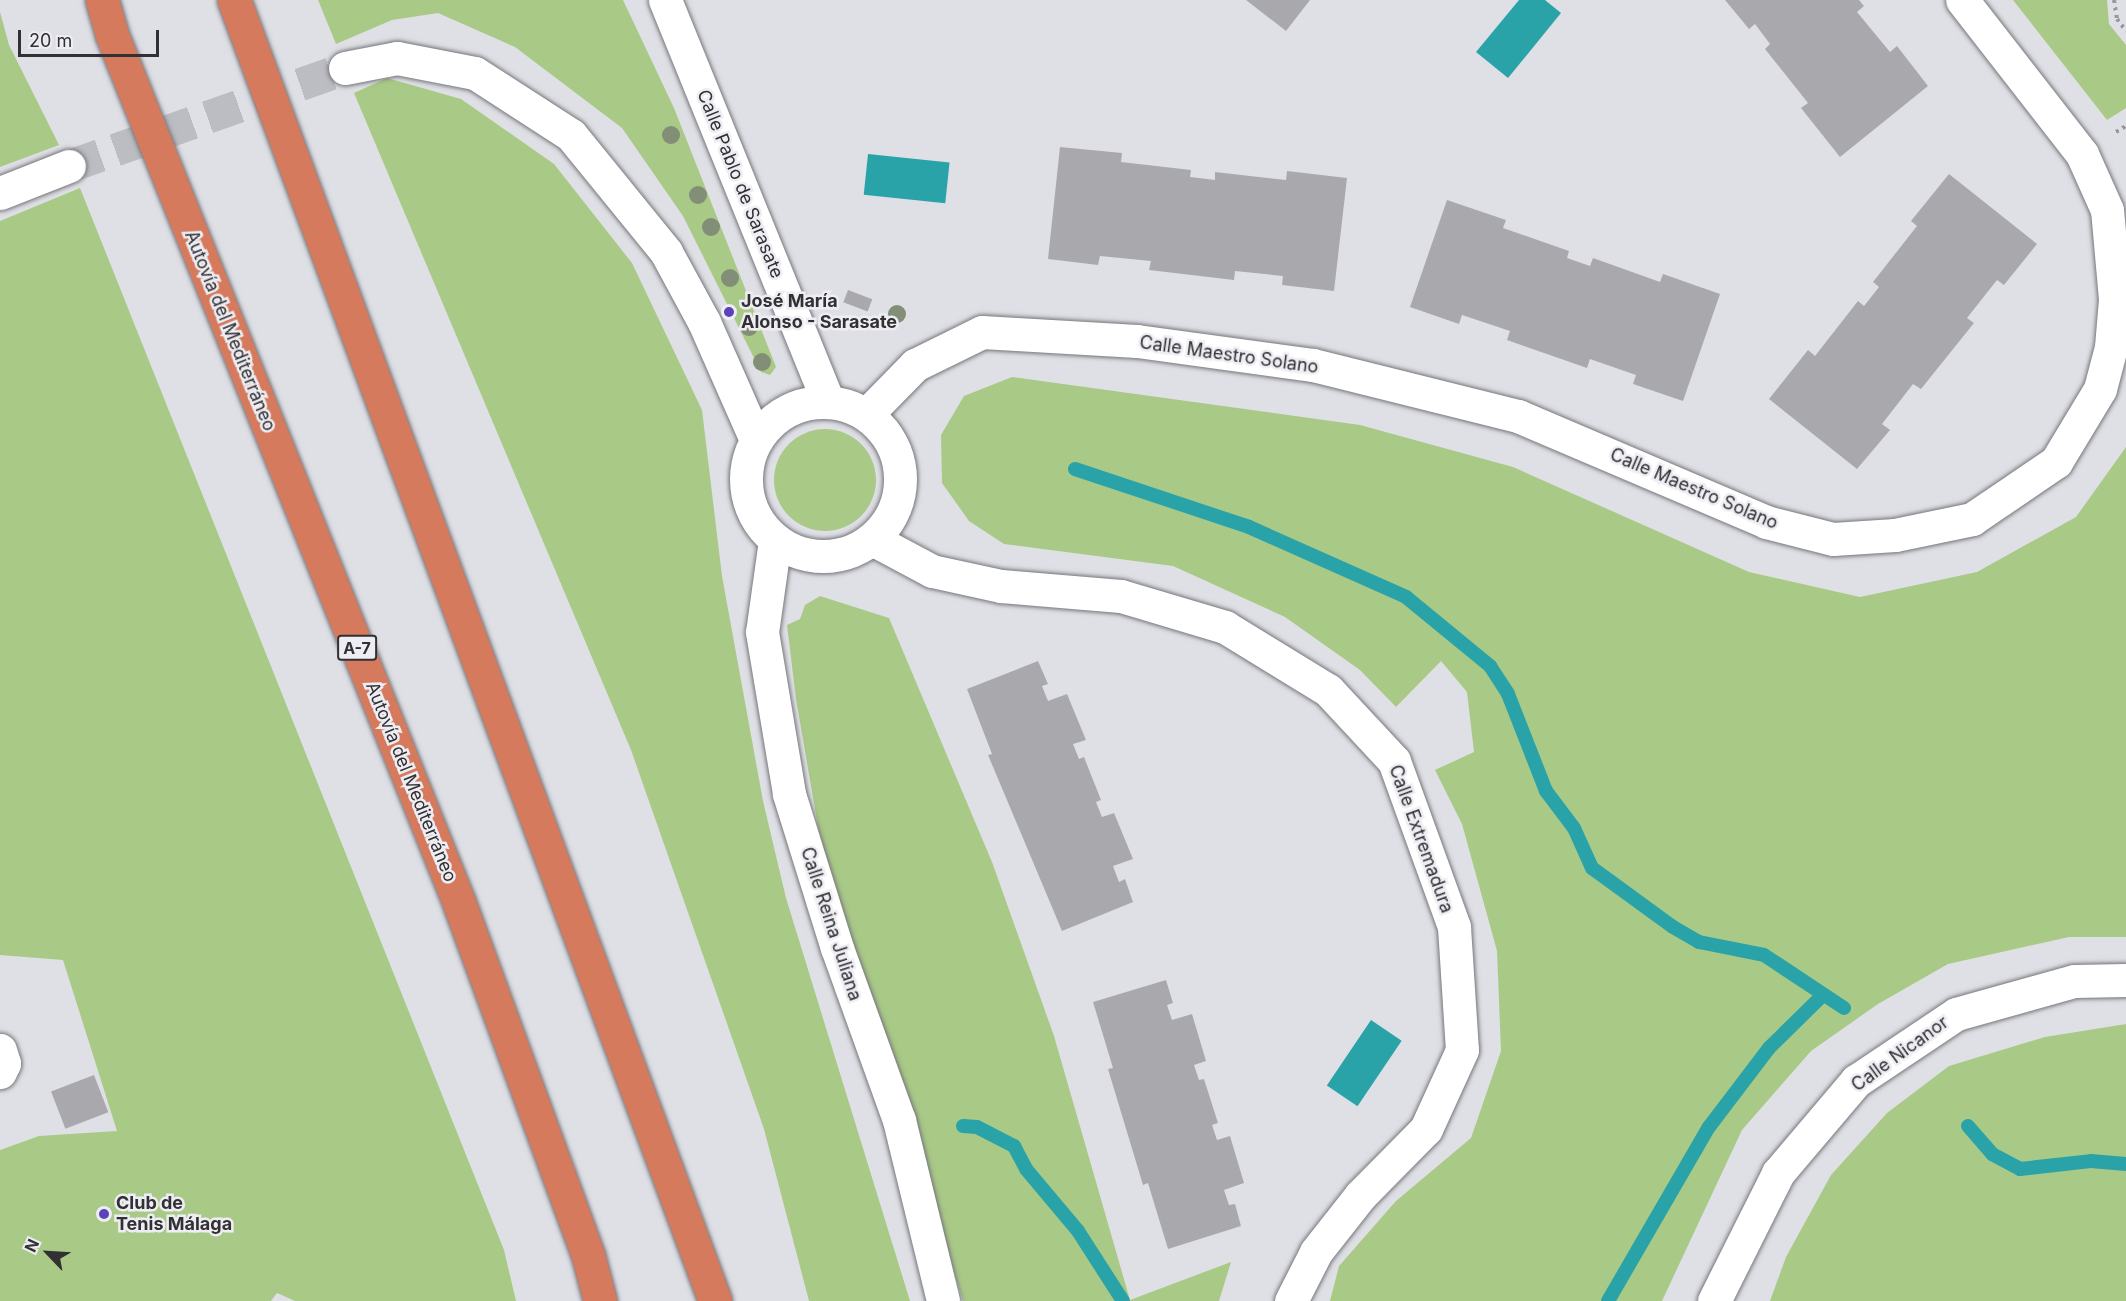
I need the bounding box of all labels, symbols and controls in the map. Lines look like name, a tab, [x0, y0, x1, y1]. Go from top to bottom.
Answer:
scale bar	[21, 18, 162, 56]
text: 20 m	[29, 30, 72, 51]
street label: Calle Pablo de Sarasate	[692, 87, 788, 281]
street label: Autovía del Mediterráneo	[180, 228, 280, 434]
place label: José María Alonso - Sarasate	[741, 291, 897, 334]
marker: José María Alonso - Sarasate	[722, 305, 736, 319]
street label: Calle Maestro Solano	[1138, 332, 1320, 378]
street label: Calle Maestro Solano	[1607, 444, 1781, 534]
road number: A-7	[336, 635, 378, 661]
street label: Autovía del Mediterráneo	[361, 679, 461, 885]
street label: Calle Extremadura	[1384, 762, 1458, 916]
street label: Calle Reina Juliana	[796, 845, 866, 1003]
street label: Calle Nicanor	[1847, 1012, 1953, 1096]
place label: Club de Tenis Málaga	[116, 1193, 232, 1236]
marker: Club de Tenis Málaga	[97, 1207, 111, 1221]
north arrow	[18, 1223, 78, 1283]
text: N	[20, 1236, 43, 1255]

